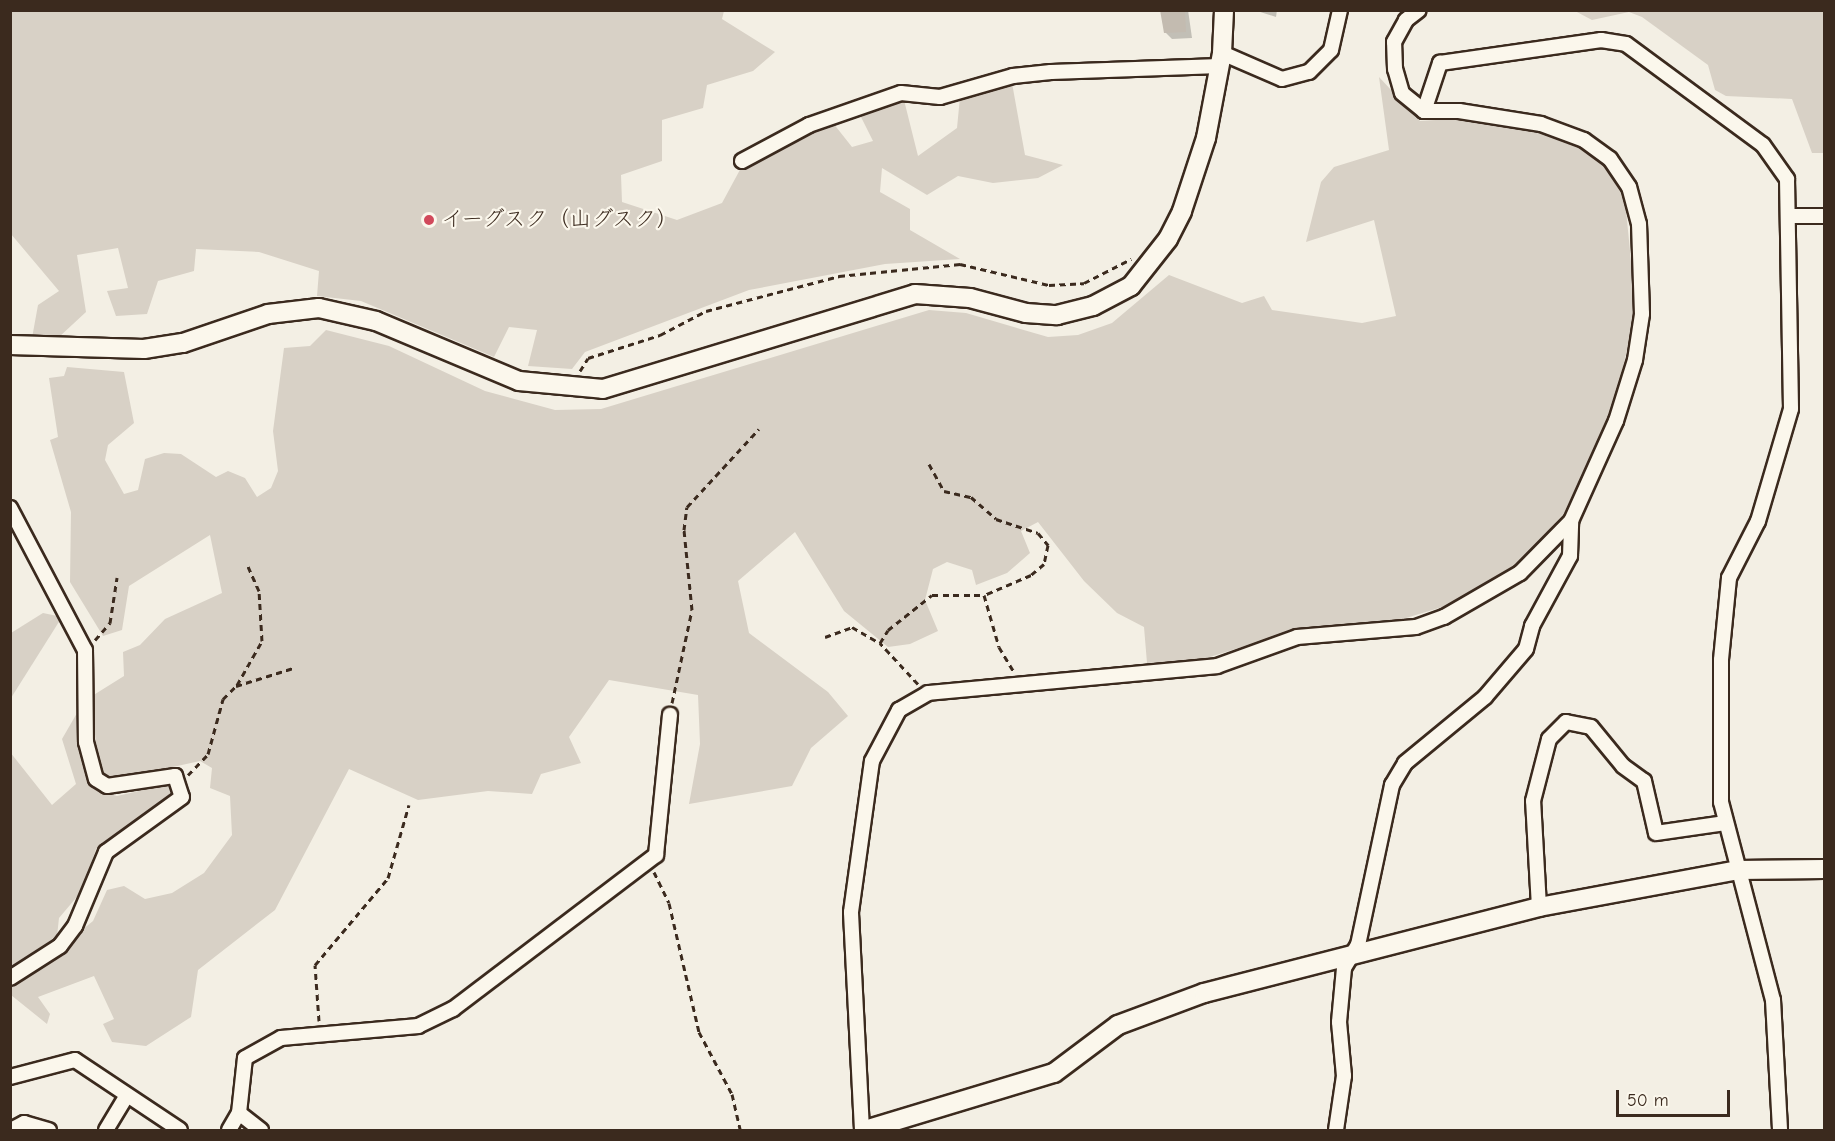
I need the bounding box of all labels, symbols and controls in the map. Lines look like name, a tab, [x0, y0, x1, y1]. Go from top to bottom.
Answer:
place label: イーグスク（山グスク）	[441, 207, 681, 233]
marker: イーグスク（山グスク）	[422, 213, 436, 227]
scale bar	[1619, 1078, 1733, 1116]
text: 50 m	[1627, 1090, 1669, 1111]

